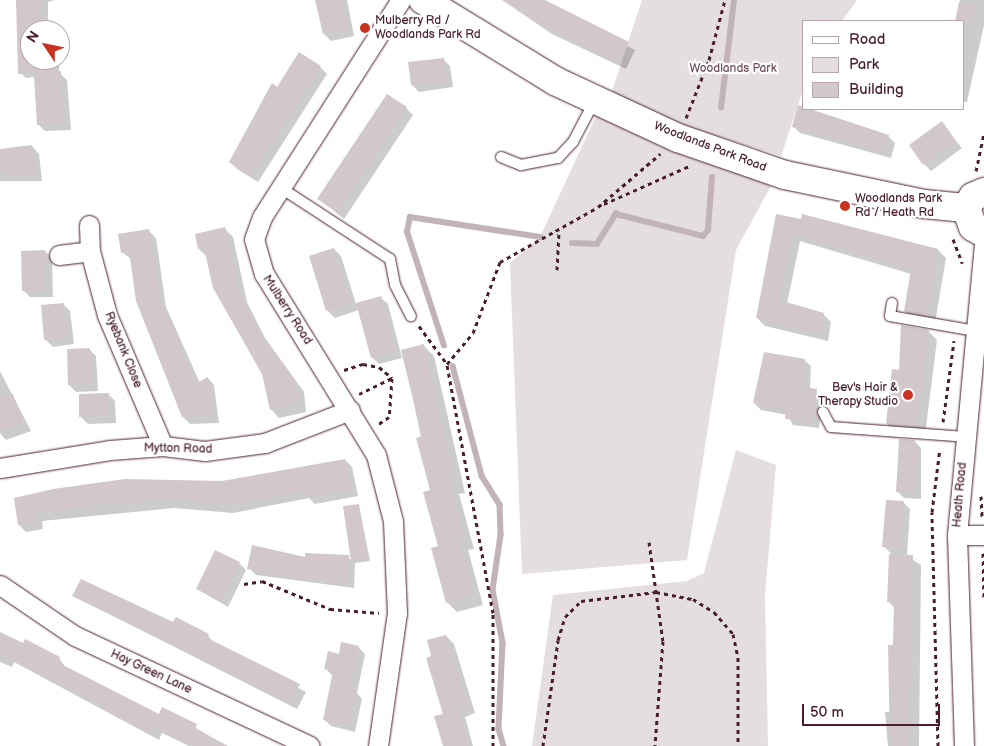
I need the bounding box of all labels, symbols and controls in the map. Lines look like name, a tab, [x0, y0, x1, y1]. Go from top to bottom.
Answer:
place label: Mulberry Rd / Woodlands Park Rd	[375, 14, 481, 42]
north arrow	[20, 20, 70, 70]
legend	[802, 20, 964, 110]
marker: Mulberry Rd / Woodlands Park Rd	[359, 22, 371, 34]
text: N	[23, 28, 43, 46]
text: Road	[849, 30, 885, 49]
text: Park	[849, 55, 879, 74]
park label: Woodlands Park	[689, 62, 777, 76]
text: Building	[849, 80, 904, 99]
street label: Woodlands Park Road	[652, 119, 768, 175]
place label: Woodlands Park Rd / Heath Rd	[855, 192, 942, 220]
marker: Woodlands Park Rd / Heath Rd	[839, 200, 851, 212]
street label: Mulberry Road	[259, 272, 315, 348]
street label: Ryebank Close	[101, 310, 145, 390]
place label: Bev's Hair & Therapy Studio	[817, 381, 898, 409]
marker: Bev's Hair & Therapy Studio	[902, 389, 914, 401]
street label: Mytton Road	[144, 441, 212, 457]
street label: Heath Road	[950, 462, 970, 528]
street label: Hay Green Lane	[108, 647, 194, 697]
scale bar	[804, 694, 942, 726]
text: 50 m	[810, 703, 844, 722]

